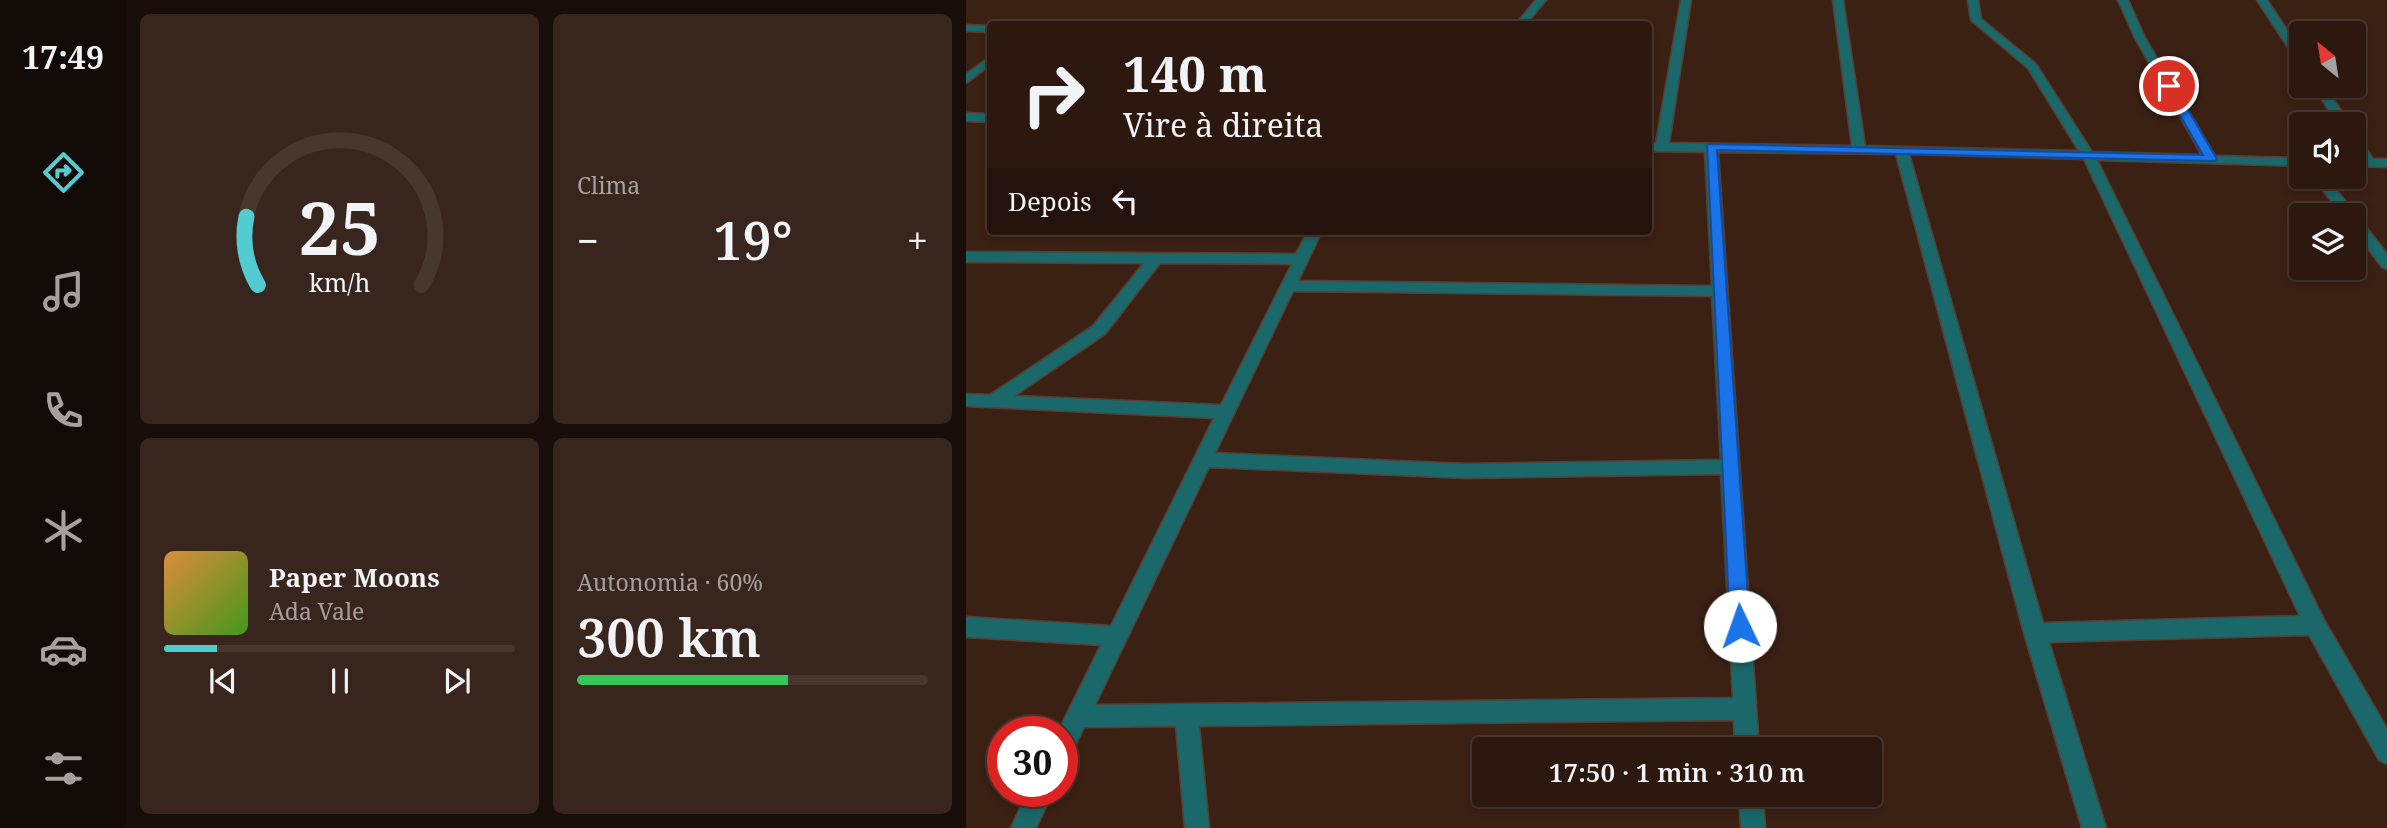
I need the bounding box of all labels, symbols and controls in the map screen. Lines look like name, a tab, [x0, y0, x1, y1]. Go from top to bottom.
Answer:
north arrow	[2289, 21, 2366, 98]
map controls	[2289, 21, 2366, 280]
text: 17:49	[22, 35, 104, 78]
text: 140 m	[1123, 40, 1267, 106]
icon: right	[1008, 49, 1099, 140]
pin	[2139, 56, 2199, 116]
icon: arrive	[2150, 67, 2188, 105]
text: Vire à direita	[1123, 103, 1323, 146]
button: sound	[2289, 112, 2366, 189]
icon: directions	[39, 148, 88, 197]
text: Clima	[577, 169, 640, 201]
text: 25	[298, 177, 381, 276]
icon: left	[1106, 182, 1144, 220]
text: Depois	[1008, 183, 1092, 219]
button: layers	[2289, 203, 2366, 280]
text: 19°	[713, 204, 793, 275]
text: −	[577, 214, 599, 266]
text: +	[907, 214, 928, 266]
text: km/h	[309, 265, 370, 299]
icon: music	[39, 267, 88, 316]
icon: phone	[39, 386, 88, 435]
icon: climate	[39, 506, 88, 555]
text: Paper Moons	[269, 559, 440, 595]
text: Autonomia · 60%	[577, 566, 763, 598]
position arrow	[1703, 589, 1777, 663]
text: Ada Vale	[269, 595, 364, 627]
text: 300 km	[577, 601, 761, 672]
icon: car	[39, 625, 88, 674]
icon: previous	[204, 662, 242, 700]
icon: pause	[321, 662, 359, 700]
icon: next	[438, 662, 476, 700]
speed limit sign: 30	[987, 716, 1078, 807]
icon: filters	[39, 744, 88, 793]
text: 17:50 · 1 min · 310 m	[1549, 754, 1805, 790]

